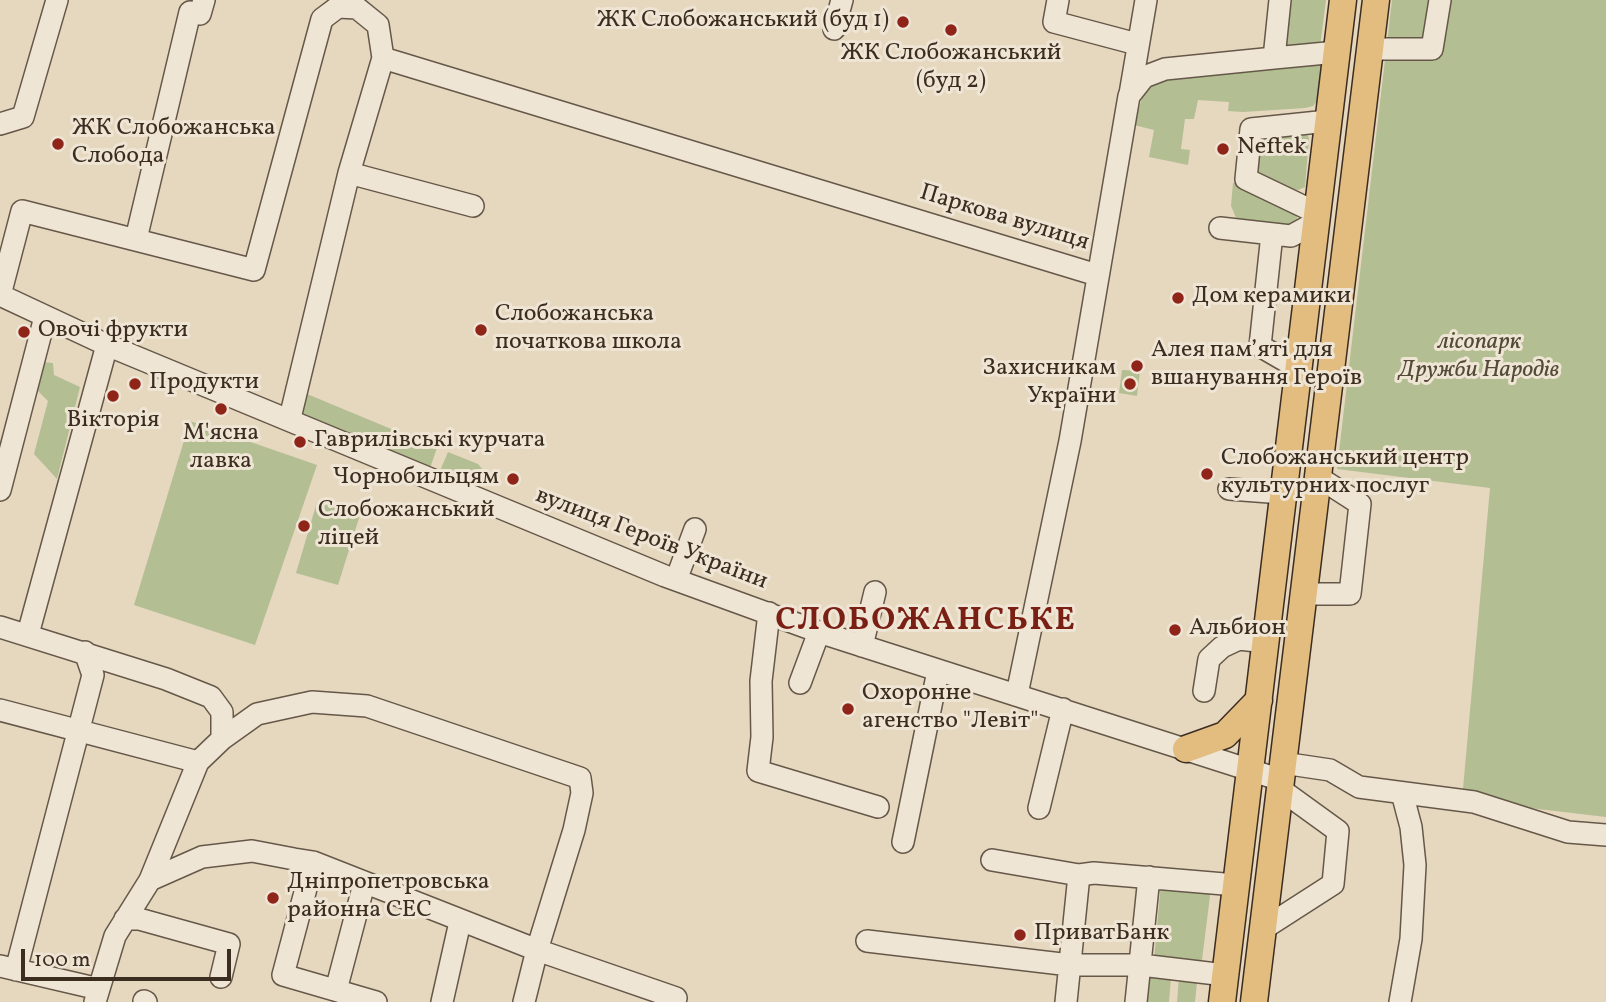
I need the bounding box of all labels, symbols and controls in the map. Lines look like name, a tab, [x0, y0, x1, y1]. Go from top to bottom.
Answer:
place label: ЖК Слобожанський (буд 1)	[597, 8, 889, 36]
marker: ЖК Слобожанський (буд 1)	[895, 14, 911, 30]
marker: ЖК Слобожанський (буд 2)	[943, 22, 959, 38]
place label: ЖК Слобожанський (буд 2)	[841, 41, 1061, 97]
place label: ЖК Слобожанська Слобода	[72, 116, 276, 172]
place label: Neftek	[1237, 135, 1307, 163]
marker: ЖК Слобожанська Слобода	[50, 136, 66, 152]
marker: Neftek	[1215, 141, 1231, 157]
street label: Паркова вулиця	[916, 180, 1092, 258]
place label: Дом керамики	[1192, 284, 1351, 312]
marker: Дом керамики	[1170, 290, 1186, 306]
place label: Cлобожанська початкова школа	[495, 302, 682, 358]
place label: Овочі фрукти	[38, 318, 188, 346]
marker: Cлобожанська початкова школа	[473, 322, 489, 338]
marker: Овочі фрукти	[16, 324, 32, 340]
park label: лісопарк Дружби Народів	[1399, 330, 1559, 386]
place label: Алея пам’яті для вшанування Героїв	[1151, 338, 1362, 394]
place label: Захисникам України	[982, 356, 1116, 412]
marker: Алея пам’яті для вшанування Героїв	[1129, 358, 1145, 374]
place label: Продукти	[149, 370, 259, 398]
marker: Продукти	[127, 376, 143, 392]
marker: Захисникам України	[1122, 376, 1138, 392]
marker: Вікторія	[105, 388, 121, 404]
marker: М'ясна лавка	[213, 401, 229, 417]
place label: Вікторія	[66, 408, 160, 436]
place label: М'ясна лавка	[183, 421, 259, 477]
place label: Гаврилівські курчата	[314, 428, 545, 456]
marker: Гаврилівські курчата	[292, 434, 308, 450]
place label: Слобожанський центр культурних послуг	[1221, 446, 1469, 502]
place label: Чорнобильцям	[332, 465, 499, 493]
marker: Слобожанський центр культурних послуг	[1199, 466, 1215, 482]
marker: Чорнобильцям	[505, 471, 521, 487]
street label: вулиця Героїв України	[531, 482, 771, 598]
place label: Слобожанський ліцей	[318, 498, 495, 554]
marker: Слобожанський ліцей	[296, 518, 312, 534]
district label: СЛОБОЖАНСЬКЕ	[777, 604, 1075, 642]
place label: Альбион	[1189, 616, 1286, 644]
marker: Альбион	[1167, 622, 1183, 638]
place label: Охоронне агенство "Левіт"	[862, 681, 1038, 737]
marker: Охоронне агенство "Левіт"	[840, 701, 856, 717]
place label: Дніпропетровська районна СЕС	[287, 870, 490, 926]
marker: Дніпропетровська районна СЕС	[265, 890, 281, 906]
place label: ПриватБанк	[1034, 921, 1169, 949]
marker: ПриватБанк	[1012, 927, 1028, 943]
scale bar	[24, 936, 234, 980]
text: 100 m	[34, 946, 91, 975]

